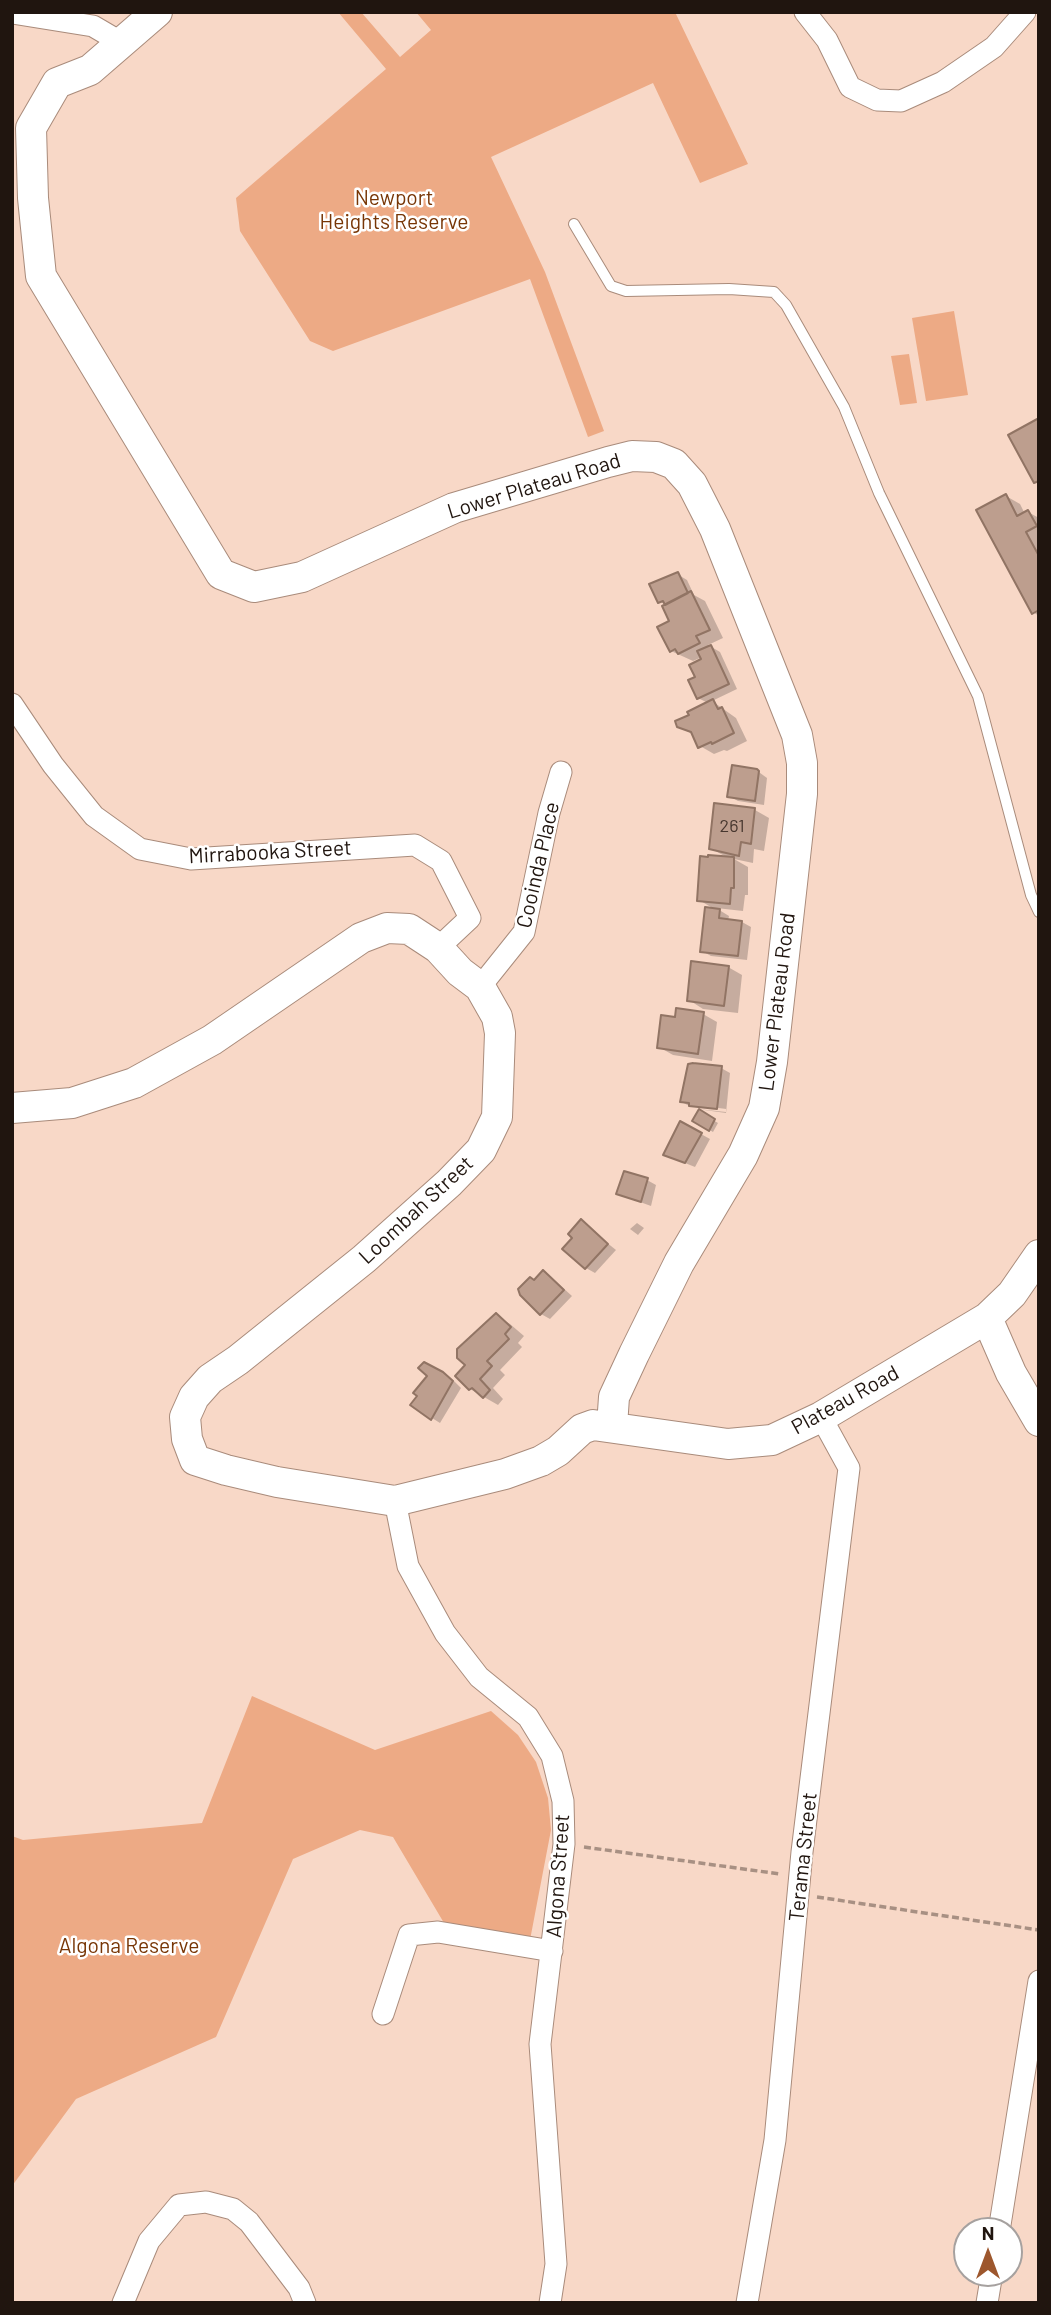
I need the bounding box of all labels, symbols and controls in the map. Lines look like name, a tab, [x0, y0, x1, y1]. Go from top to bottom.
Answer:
park label: Newport Heights Reserve	[320, 185, 468, 235]
street label: Lower Plateau Road	[444, 448, 624, 524]
street label: Cooinda Place	[511, 800, 565, 930]
house number: 261	[720, 815, 744, 837]
street label: Mirrabooka Street	[188, 835, 352, 869]
street label: Lower Plateau Road	[754, 911, 800, 1093]
street label: Loombah Street	[354, 1151, 478, 1269]
street label: Plateau Road	[787, 1360, 903, 1440]
street label: Terama Street	[784, 1791, 822, 1923]
street label: Algona Street	[541, 1813, 575, 1939]
park label: Algona Reserve	[59, 1933, 199, 1959]
north arrow	[953, 2217, 1023, 2287]
text: N	[982, 2221, 994, 2244]

